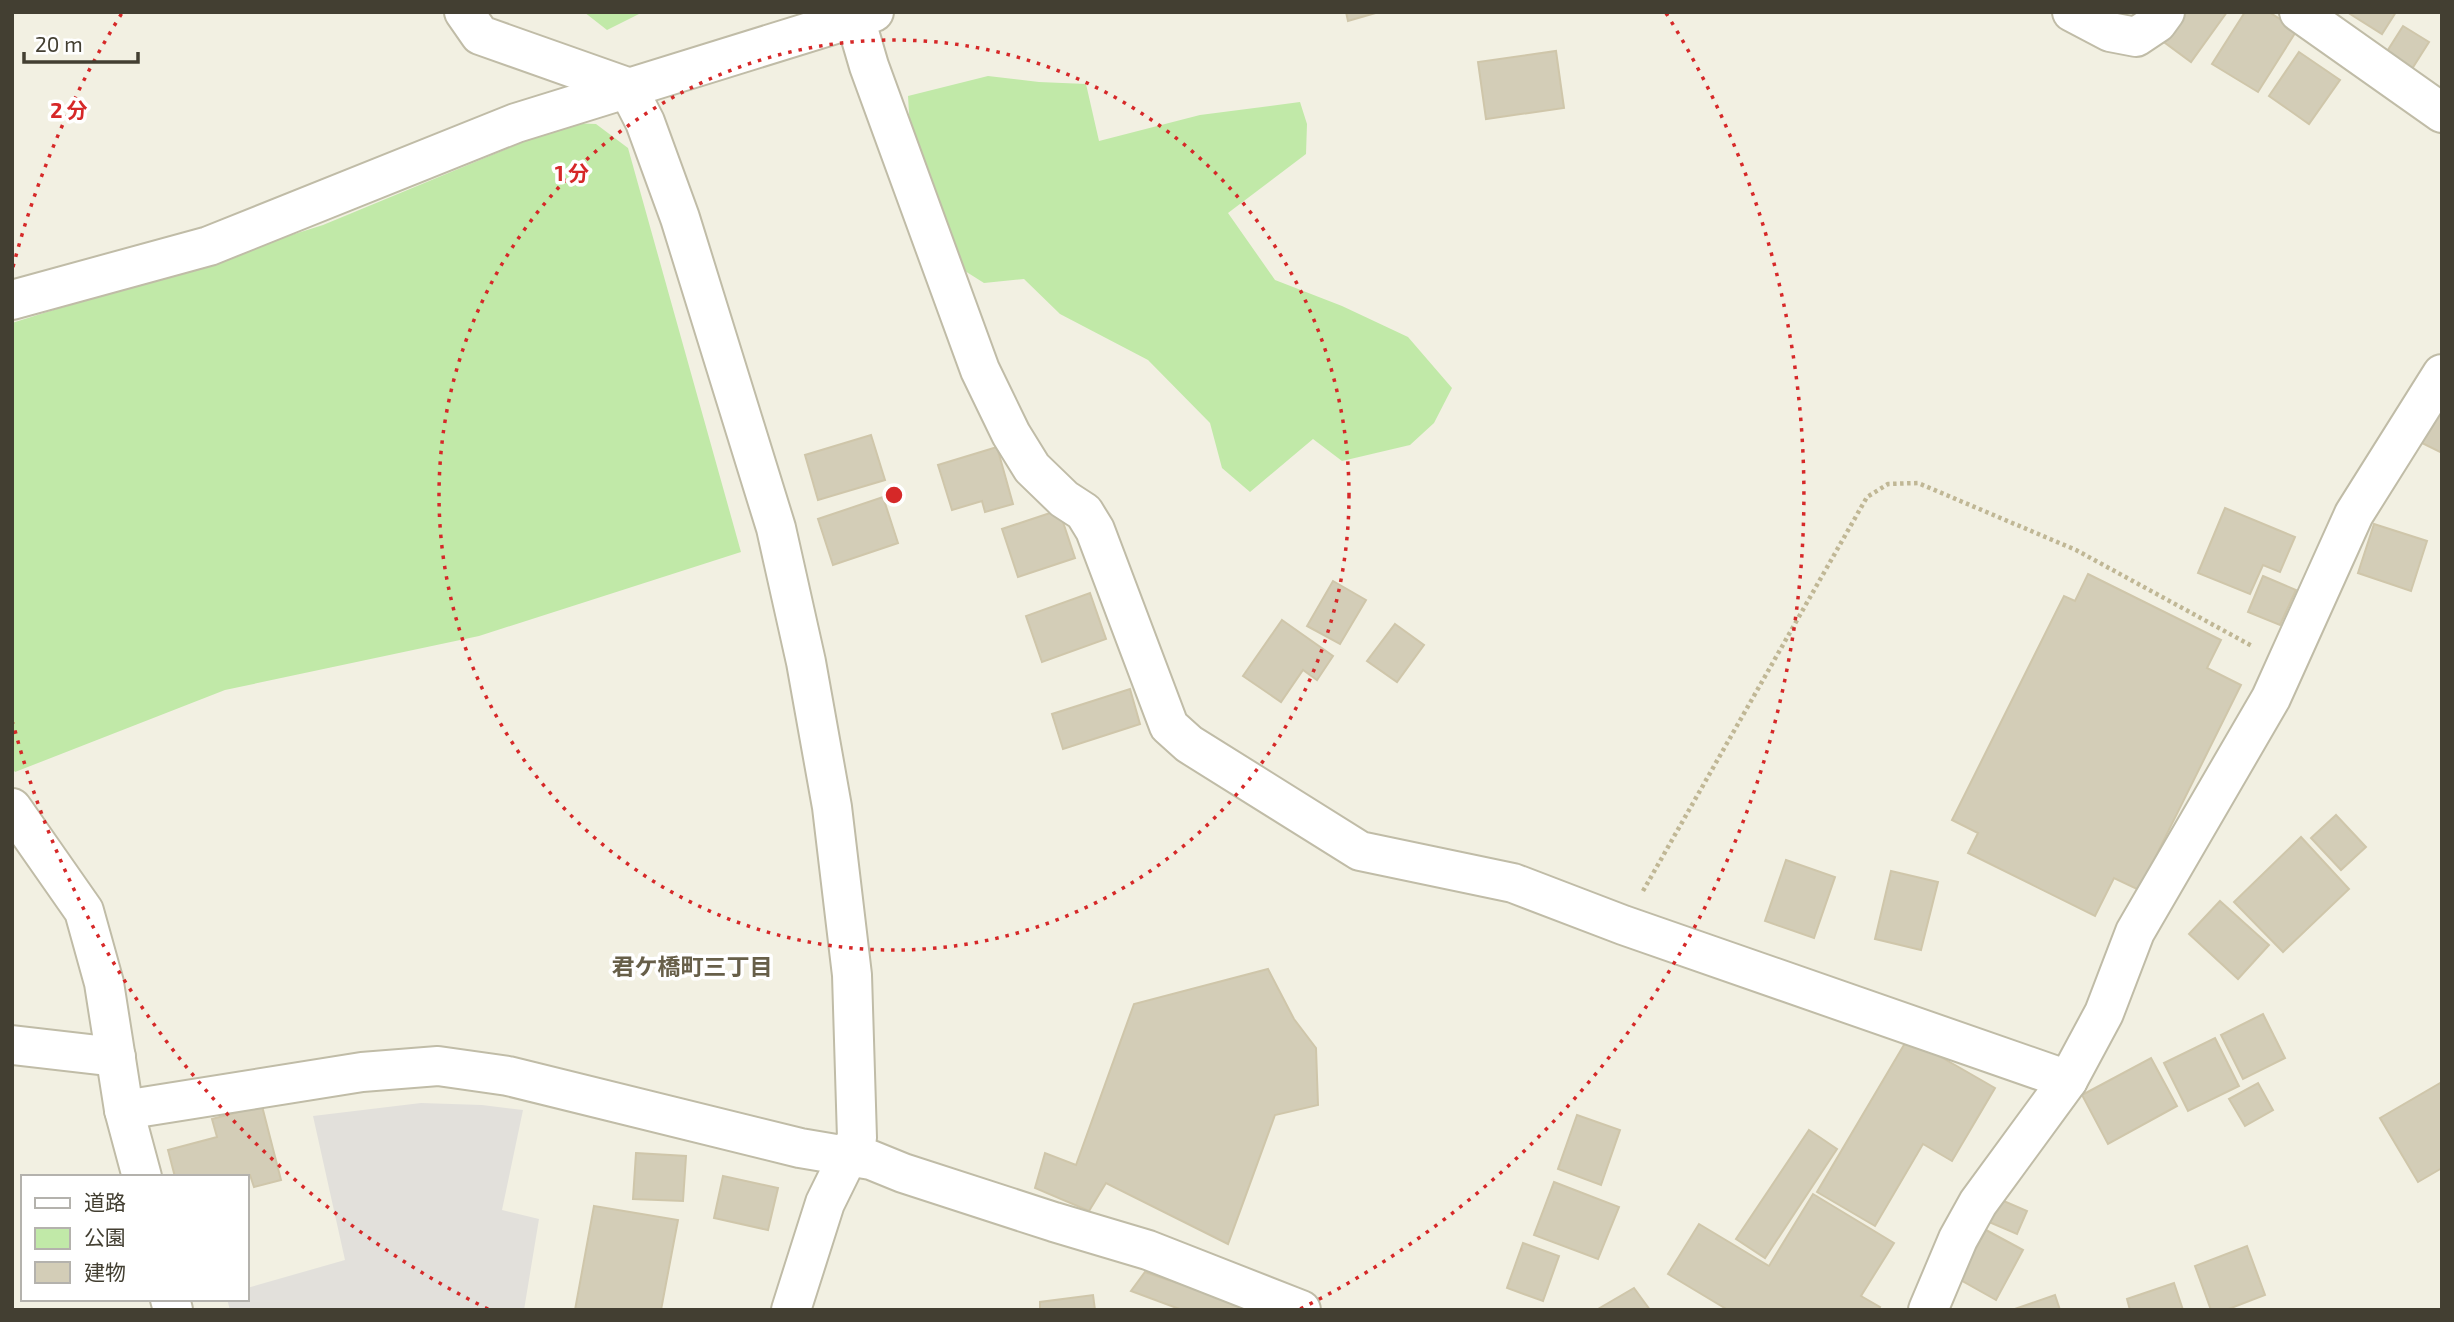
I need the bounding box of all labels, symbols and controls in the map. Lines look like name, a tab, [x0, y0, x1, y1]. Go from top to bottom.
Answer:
scale bar	[24, 21, 138, 65]
text: 20 m	[35, 31, 83, 56]
text: 2 分	[50, 97, 88, 122]
text: 1 分	[555, 160, 589, 185]
centre of rings	[882, 483, 906, 507]
district label: 君ケ橋町三丁目	[612, 952, 773, 980]
legend	[21, 1175, 248, 1301]
text: 道路	[84, 1189, 126, 1214]
text: 公園	[84, 1224, 126, 1249]
text: 建物	[84, 1259, 126, 1284]

